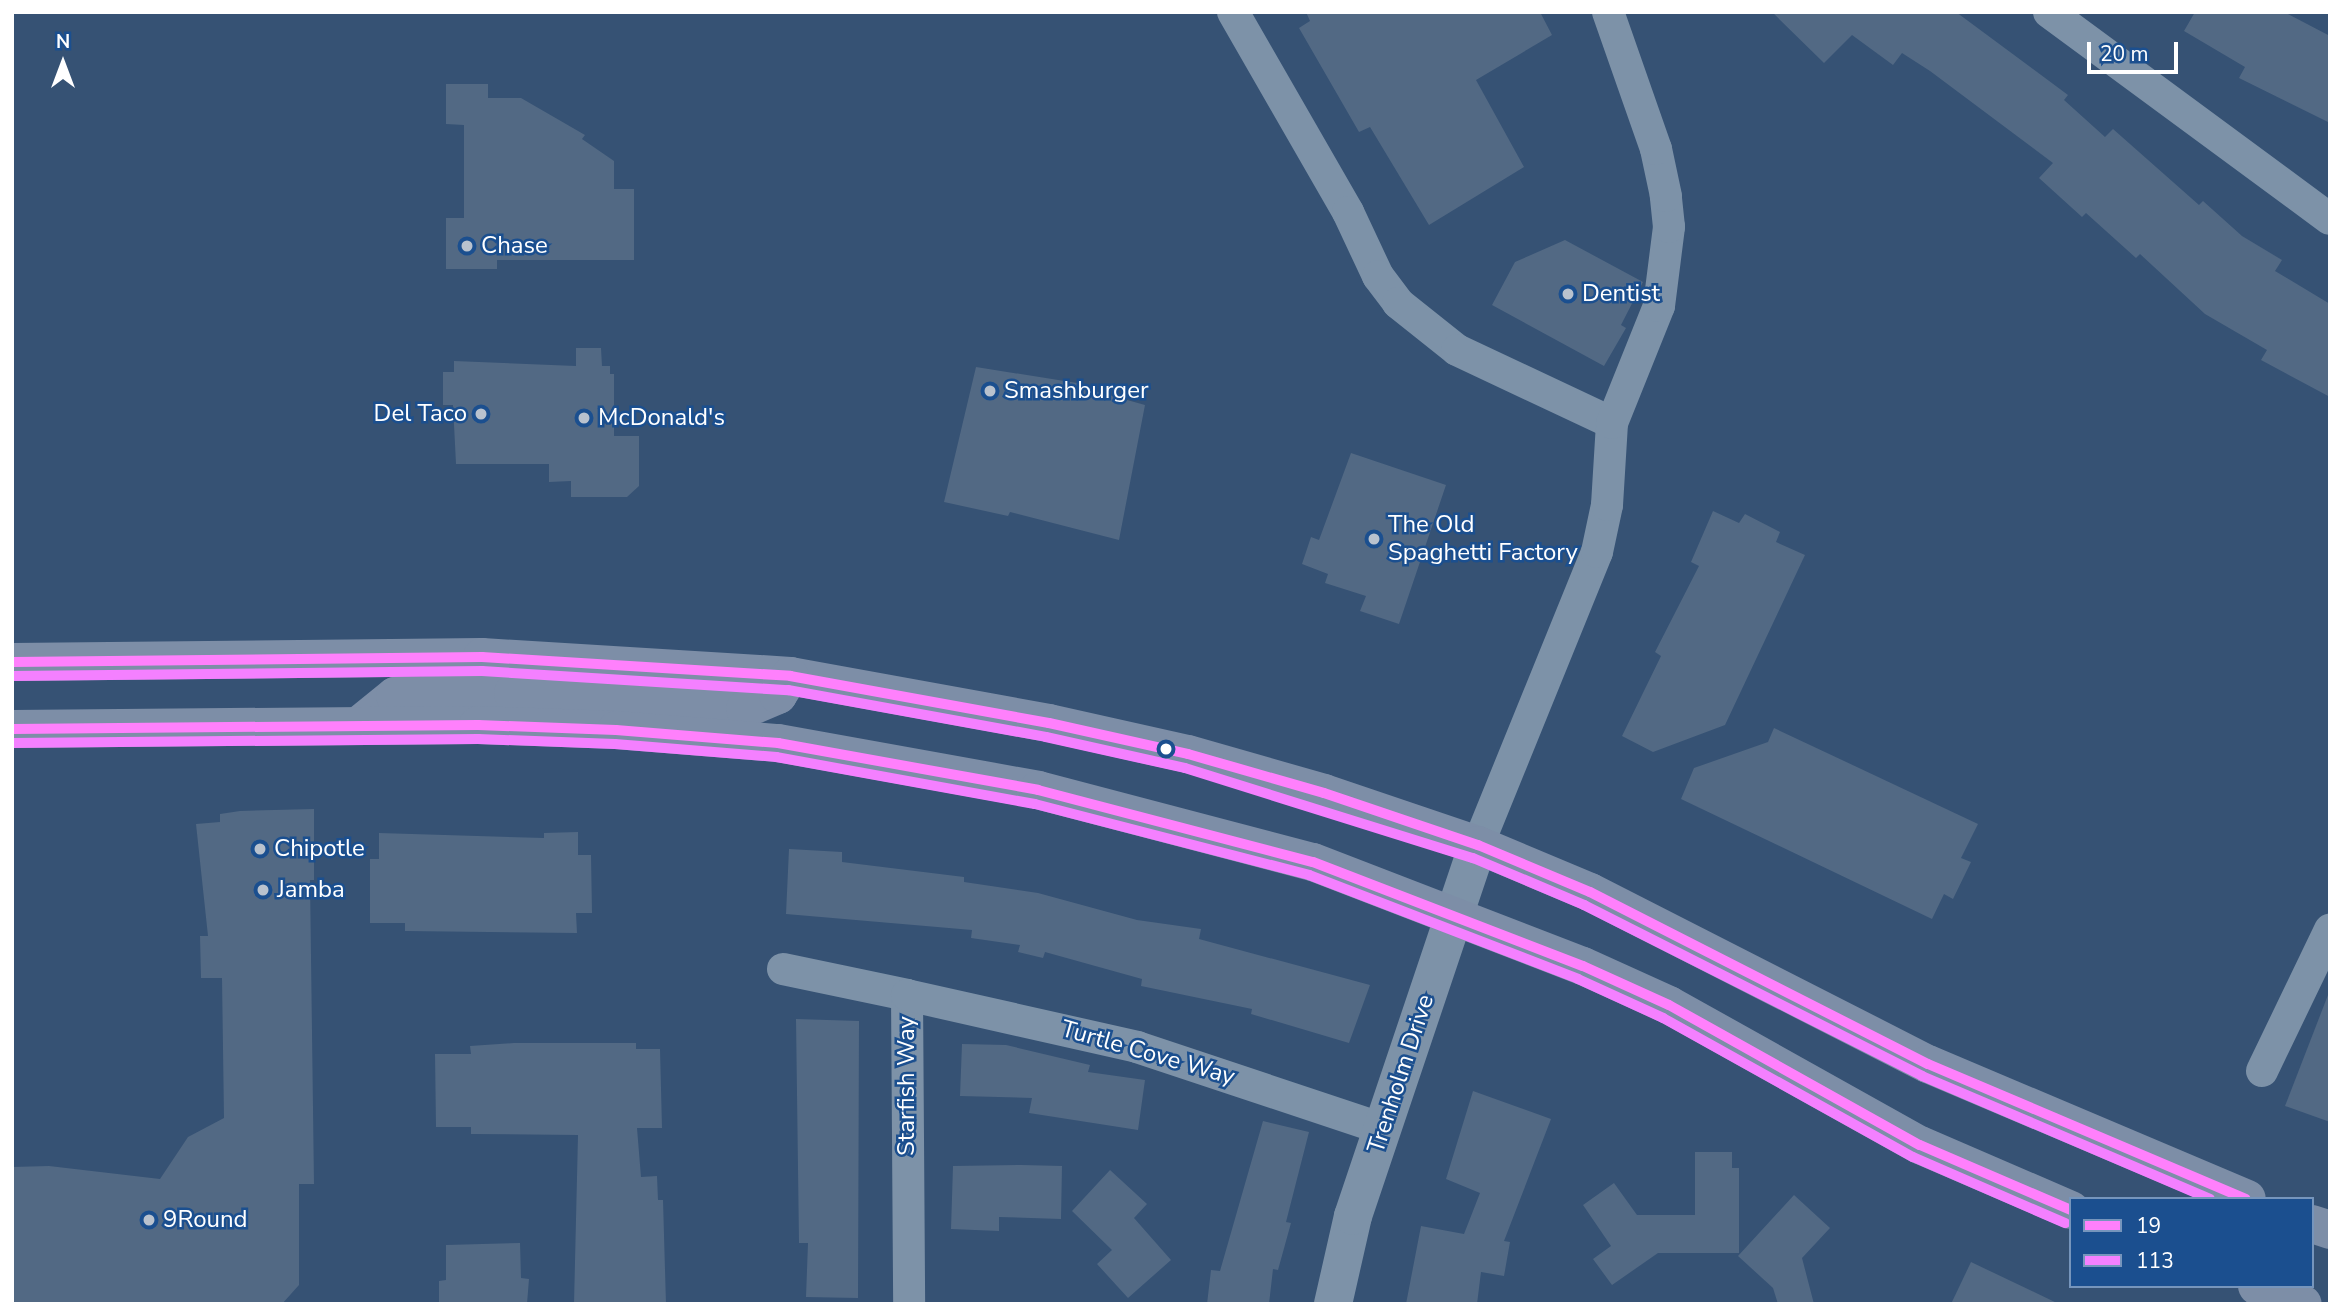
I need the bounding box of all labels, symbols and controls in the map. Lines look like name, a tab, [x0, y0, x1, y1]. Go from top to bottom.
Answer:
north arrow	[28, 28, 98, 98]
scale bar	[2090, 28, 2181, 72]
text: N	[56, 29, 70, 55]
text: 20 m	[2100, 40, 2149, 68]
place label: Chase	[481, 232, 548, 260]
marker: Chase	[459, 238, 475, 254]
place label: Dentist	[1582, 280, 1660, 308]
marker: Dentist	[1560, 286, 1576, 302]
place label: Smashburger	[1004, 377, 1149, 405]
marker: Smashburger	[982, 383, 998, 399]
place label: Del Taco	[374, 400, 467, 428]
place label: McDonald's	[598, 404, 725, 432]
marker: Del Taco	[473, 406, 489, 422]
marker: McDonald's	[576, 410, 592, 426]
place label: The Old Spaghetti Factory	[1388, 511, 1578, 567]
marker: The Old Spaghetti Factory	[1366, 531, 1382, 547]
unlabelled marker	[1159, 742, 1173, 756]
place label: Chipotle	[274, 835, 365, 863]
marker: Chipotle	[252, 841, 268, 857]
place label: Jamba	[277, 876, 345, 904]
marker: Jamba	[255, 882, 271, 898]
street label: Trenholm Drive	[1362, 991, 1440, 1157]
street label: Turtle Cove Way	[1058, 1014, 1238, 1092]
street label: Starfish Way	[893, 1016, 921, 1156]
legend	[2069, 1197, 2314, 1288]
place label: 9Round	[163, 1206, 248, 1234]
marker: 9Round	[141, 1212, 157, 1228]
text: 19	[2136, 1212, 2161, 1240]
text: 113	[2136, 1247, 2174, 1275]

